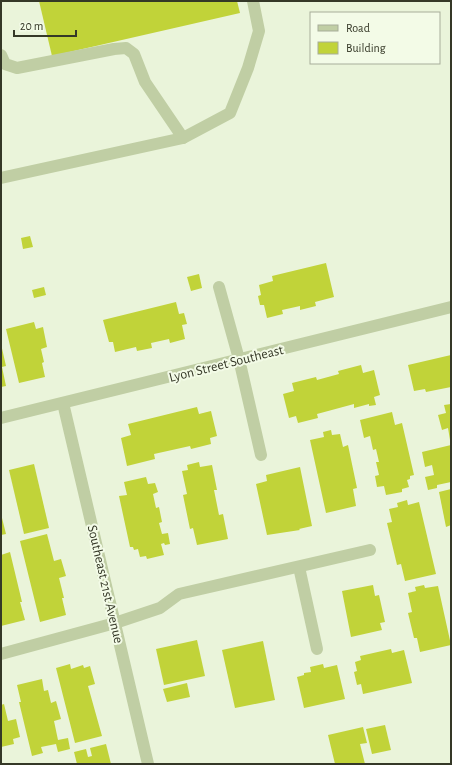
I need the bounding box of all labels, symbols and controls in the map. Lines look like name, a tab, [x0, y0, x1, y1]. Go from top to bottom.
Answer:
scale bar	[14, 12, 76, 38]
legend	[310, 12, 440, 64]
text: 20 m	[20, 20, 43, 32]
text: Road	[346, 22, 370, 34]
text: Building	[346, 42, 386, 54]
street label: Lyon Street Southeast	[168, 343, 285, 385]
street label: Southeast 21st Avenue	[85, 524, 125, 645]

